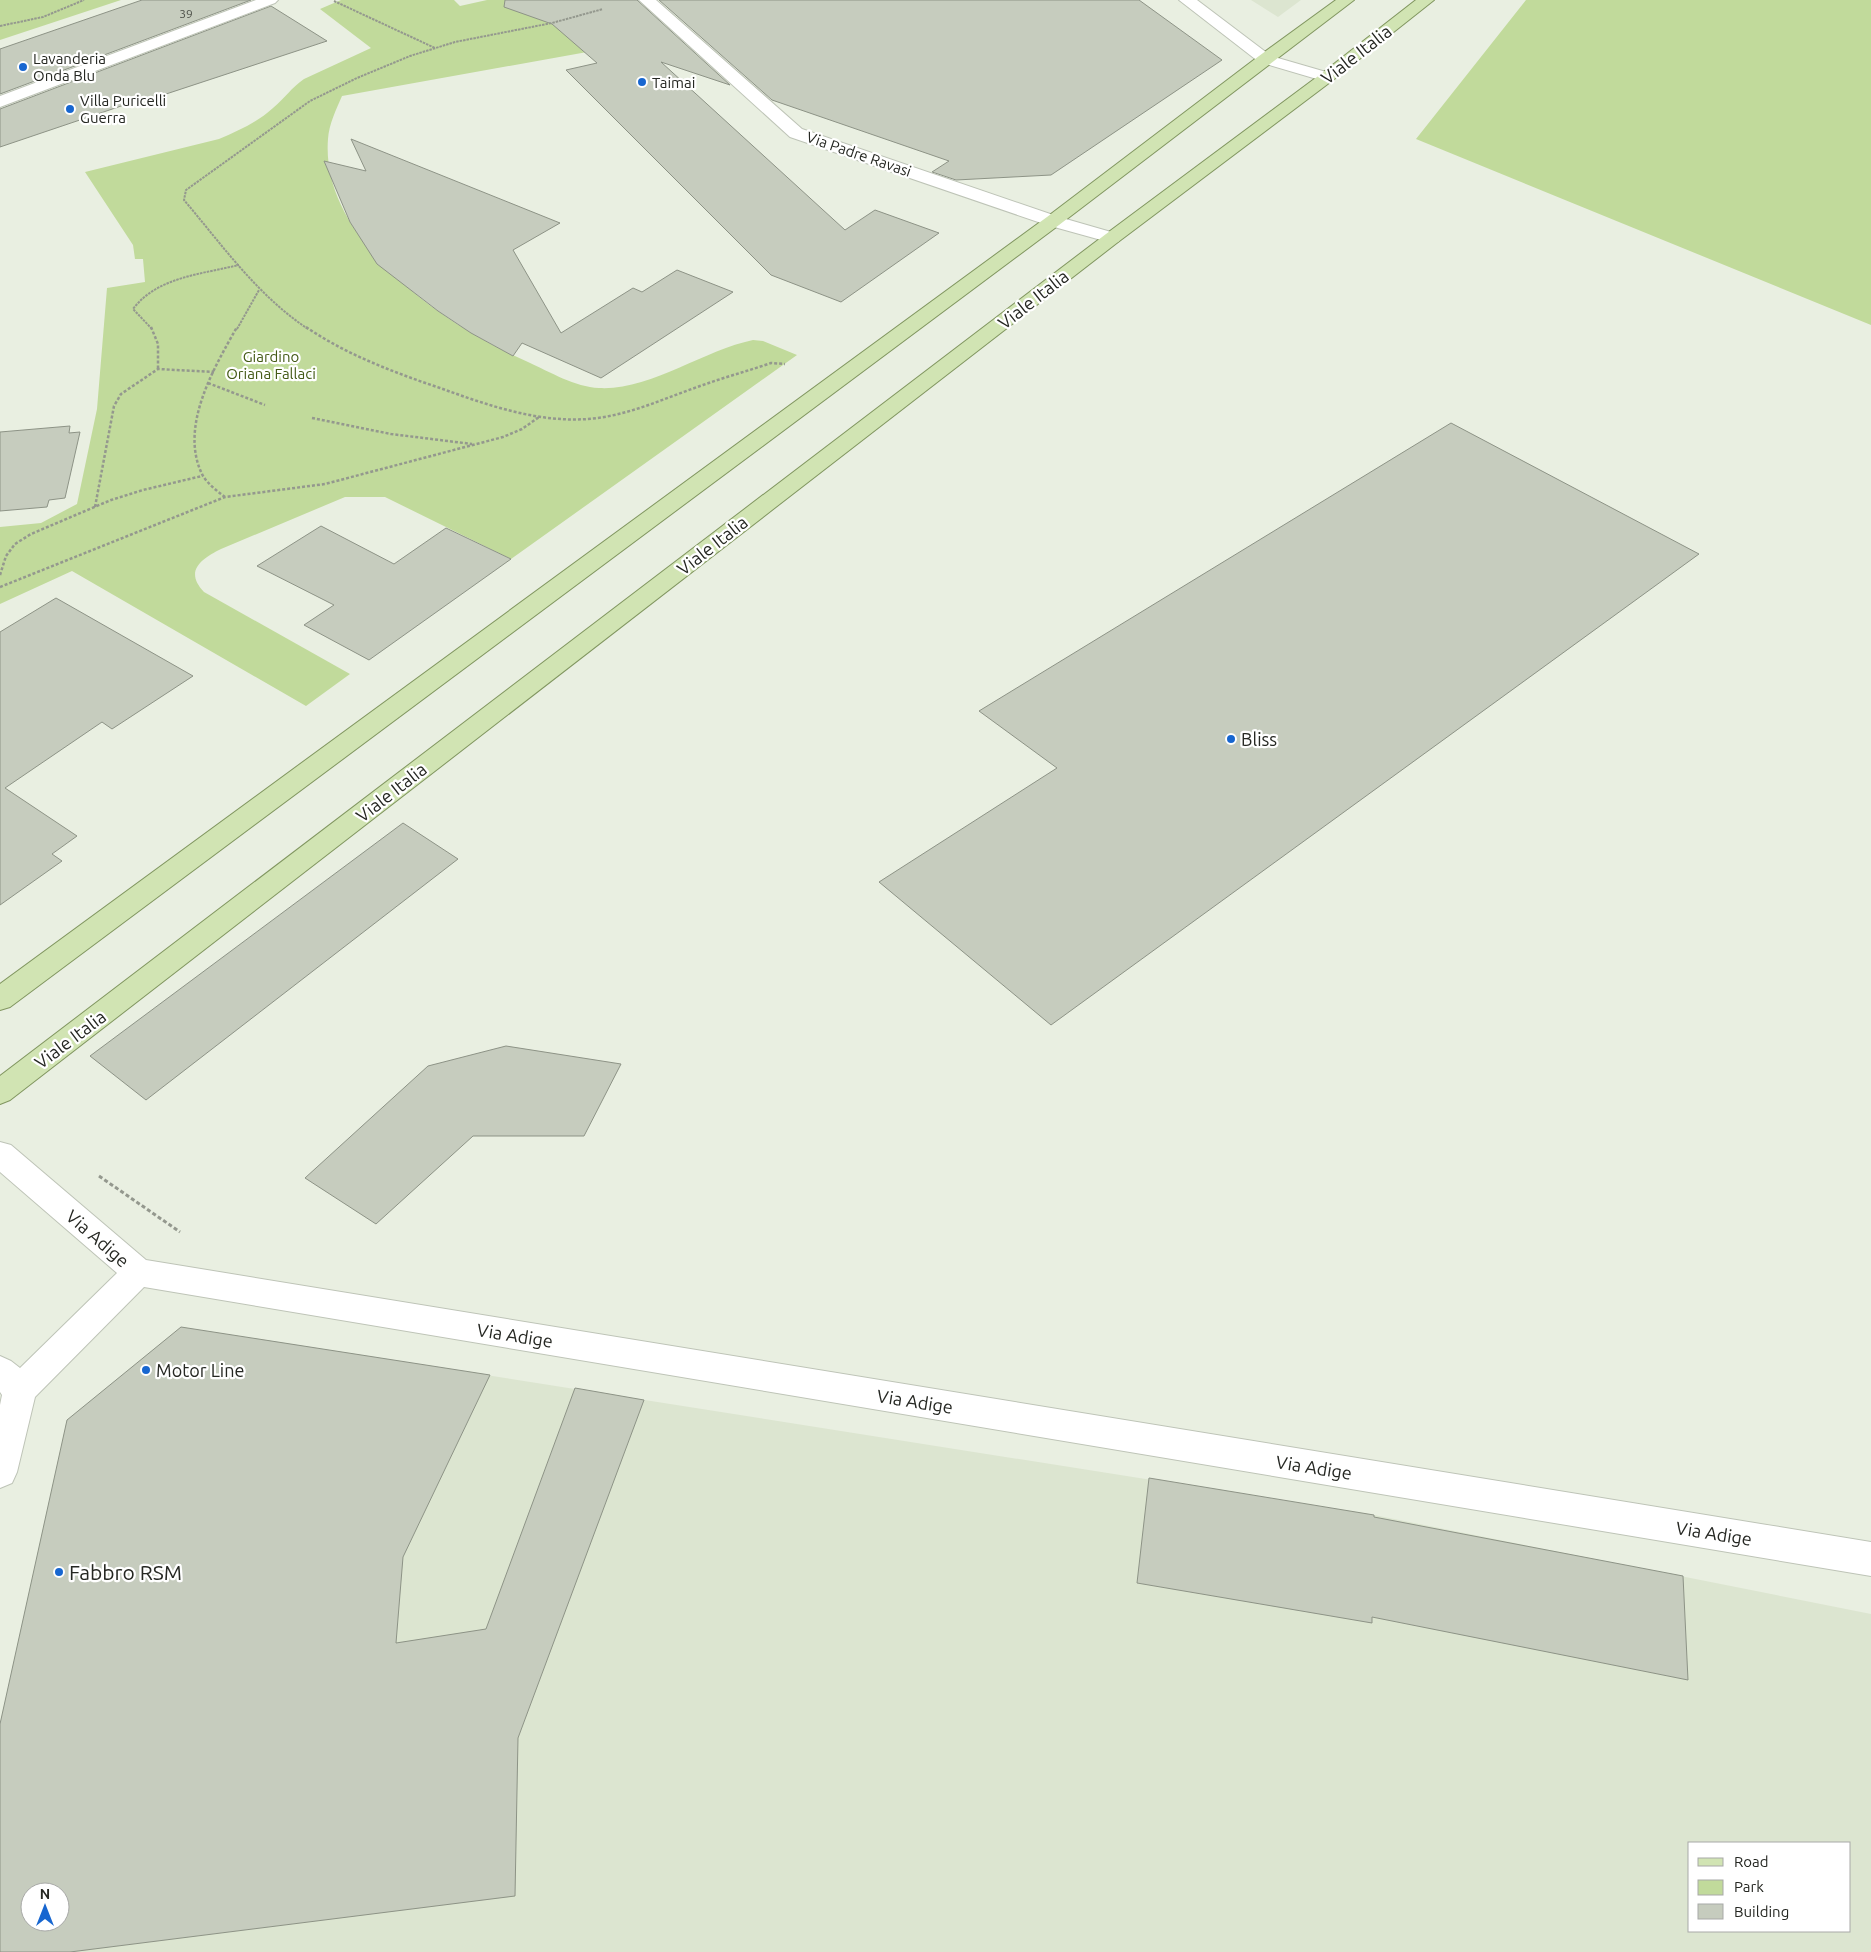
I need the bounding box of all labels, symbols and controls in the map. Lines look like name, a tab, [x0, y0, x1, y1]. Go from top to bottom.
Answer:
house number: 39	[179, 7, 193, 20]
street label: Viale Italia	[1317, 20, 1395, 88]
place label: Lavanderia Onda Blu	[33, 50, 106, 84]
marker: Lavanderia Onda Blu	[17, 61, 29, 73]
place label: Taimai	[652, 74, 695, 91]
marker: Taimai	[636, 76, 648, 88]
place label: Villa Puricelli Guerra	[80, 92, 166, 126]
marker: Villa Puricelli Guerra	[64, 103, 76, 115]
street label: Via Padre Ravasi	[804, 128, 914, 180]
street label: Viale Italia	[994, 265, 1072, 333]
park label: Giardino Oriana Fallaci	[226, 348, 316, 382]
street label: Viale Italia	[673, 511, 751, 579]
place label: Bliss	[1241, 729, 1277, 749]
marker: Bliss	[1225, 733, 1237, 745]
street label: Viale Italia	[352, 758, 430, 826]
street label: Viale Italia	[31, 1006, 109, 1072]
street label: Via Adige	[63, 1205, 133, 1271]
street label: Via Adige	[476, 1319, 554, 1351]
place label: Motor Line	[156, 1360, 244, 1380]
marker: Motor Line	[140, 1364, 152, 1376]
street label: Via Adige	[876, 1385, 954, 1417]
street label: Via Adige	[1275, 1451, 1353, 1483]
street label: Via Adige	[1675, 1517, 1753, 1549]
place label: Fabbro RSM	[69, 1560, 182, 1584]
marker: Fabbro RSM	[53, 1566, 65, 1578]
legend	[1688, 1842, 1851, 1932]
text: Road	[1734, 1853, 1769, 1870]
text: Park	[1734, 1878, 1764, 1895]
north arrow	[20, 1882, 70, 1932]
text: N	[40, 1886, 50, 1902]
text: Building	[1734, 1903, 1789, 1920]

